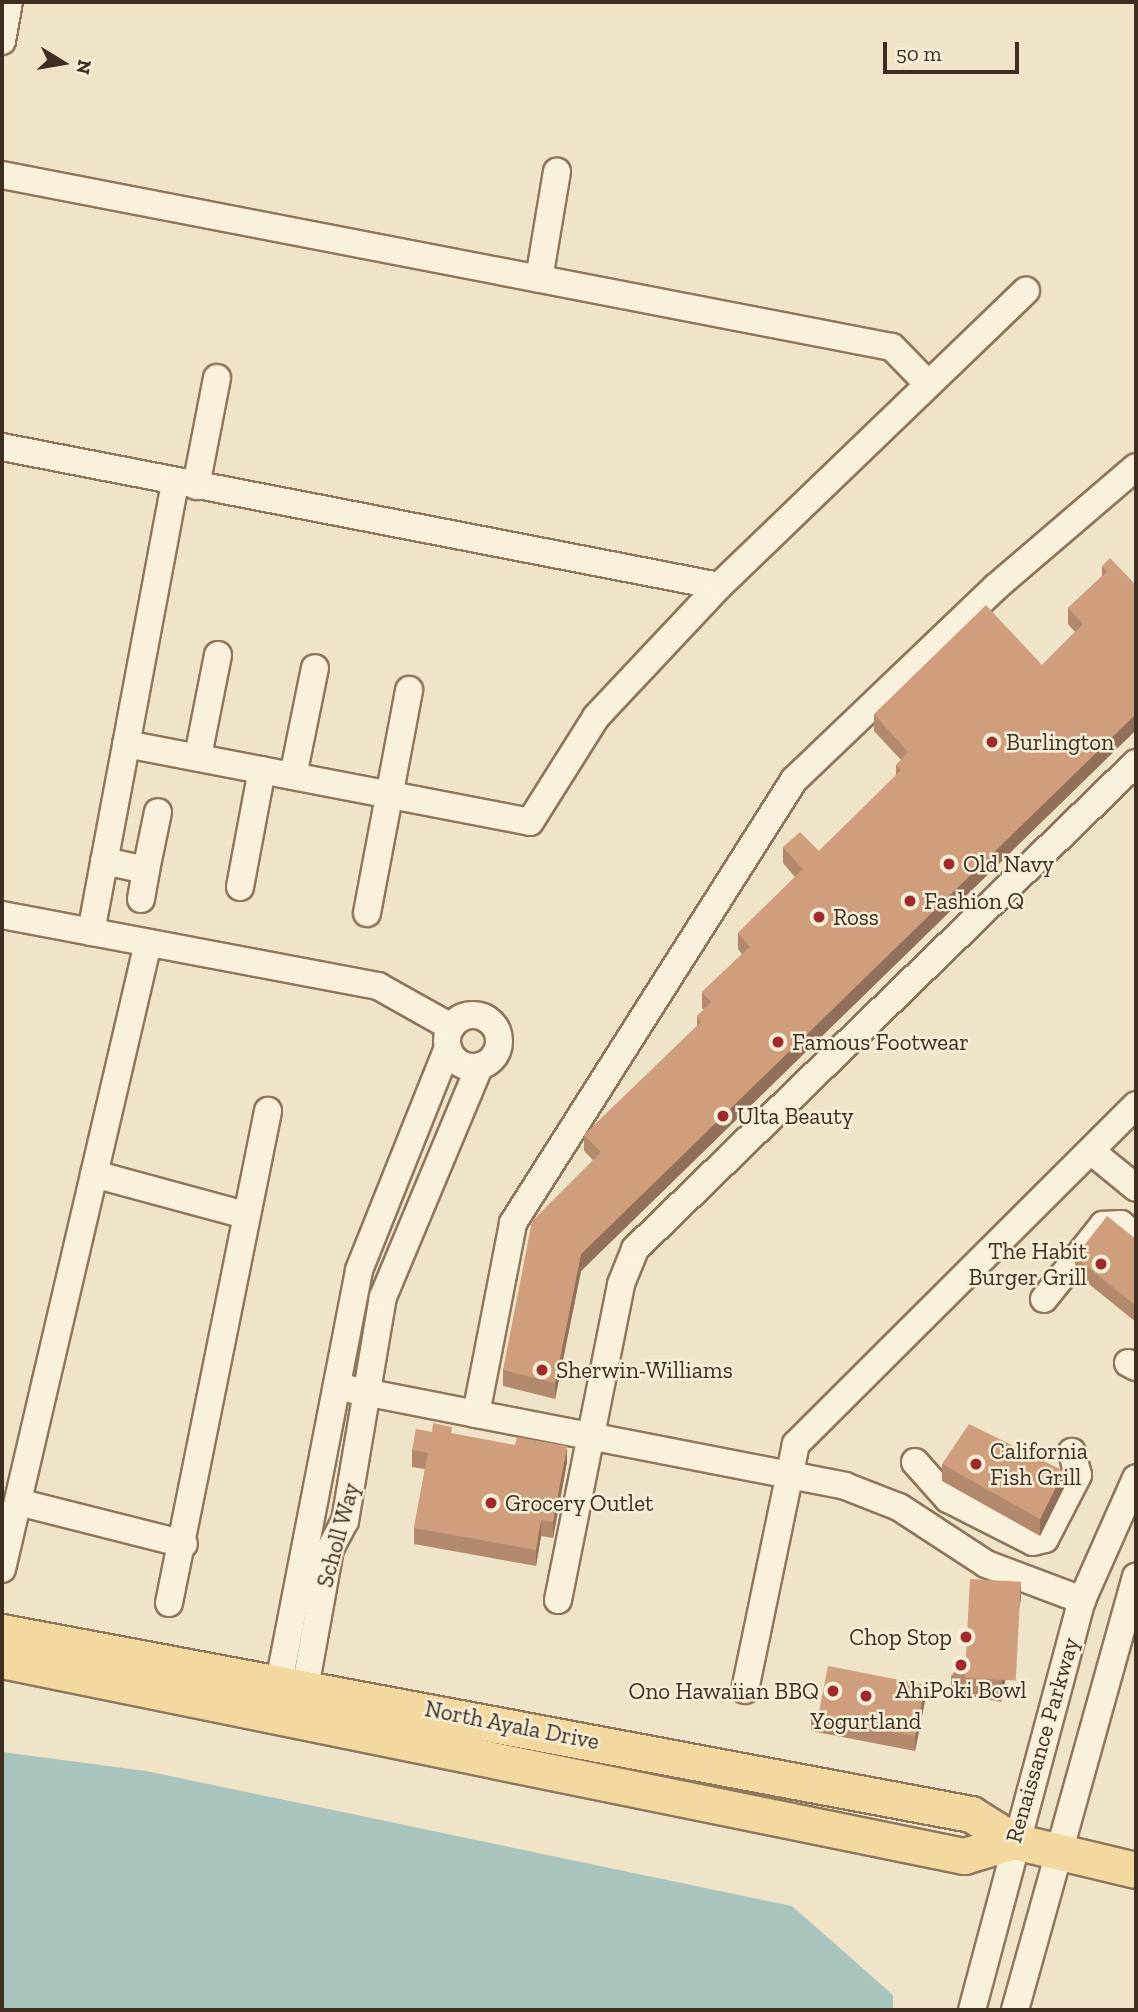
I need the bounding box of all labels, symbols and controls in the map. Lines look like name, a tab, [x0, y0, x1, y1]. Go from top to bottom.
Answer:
north arrow	[28, 28, 98, 98]
scale bar	[886, 28, 1023, 72]
text: 50 m	[896, 41, 942, 66]
text: N	[71, 58, 97, 76]
place label: Burlington	[1006, 728, 1114, 756]
marker: Burlington	[984, 734, 1000, 750]
place label: Old Navy	[963, 850, 1054, 878]
marker: Old Navy	[941, 856, 957, 872]
place label: Fashion Q	[924, 887, 1024, 915]
marker: Fashion Q	[902, 893, 918, 909]
place label: Ross	[833, 903, 879, 931]
marker: Ross	[811, 909, 827, 925]
place label: Famous Footwear	[792, 1028, 969, 1056]
marker: Famous Footwear	[770, 1034, 786, 1050]
place label: Ulta Beauty	[737, 1102, 853, 1130]
marker: Ulta Beauty	[715, 1108, 731, 1124]
place label: The Habit Burger Grill	[968, 1237, 1087, 1291]
marker: The Habit Burger Grill	[1093, 1256, 1109, 1272]
place label: Sherwin-Williams	[556, 1356, 733, 1384]
marker: Sherwin-Williams	[534, 1362, 550, 1378]
place label: California Fish Grill	[990, 1437, 1088, 1491]
marker: California Fish Grill	[968, 1456, 984, 1472]
street label: Scholl Way	[311, 1479, 365, 1591]
place label: Grocery Outlet	[505, 1489, 654, 1517]
marker: Grocery Outlet	[483, 1495, 499, 1511]
place label: Chop Stop	[849, 1623, 952, 1651]
marker: Chop Stop	[958, 1629, 974, 1645]
street label: Renaissance Parkway	[999, 1634, 1085, 1846]
marker: AhiPoki Bowl	[953, 1657, 969, 1673]
place label: AhiPoki Bowl	[895, 1676, 1027, 1704]
place label: Ono Hawaiian BBQ	[628, 1677, 819, 1705]
marker: Ono Hawaiian BBQ	[825, 1683, 841, 1699]
marker: Yogurtland	[858, 1688, 874, 1704]
street label: North Ayala Drive	[422, 1694, 602, 1756]
place label: Yogurtland	[811, 1707, 921, 1735]

